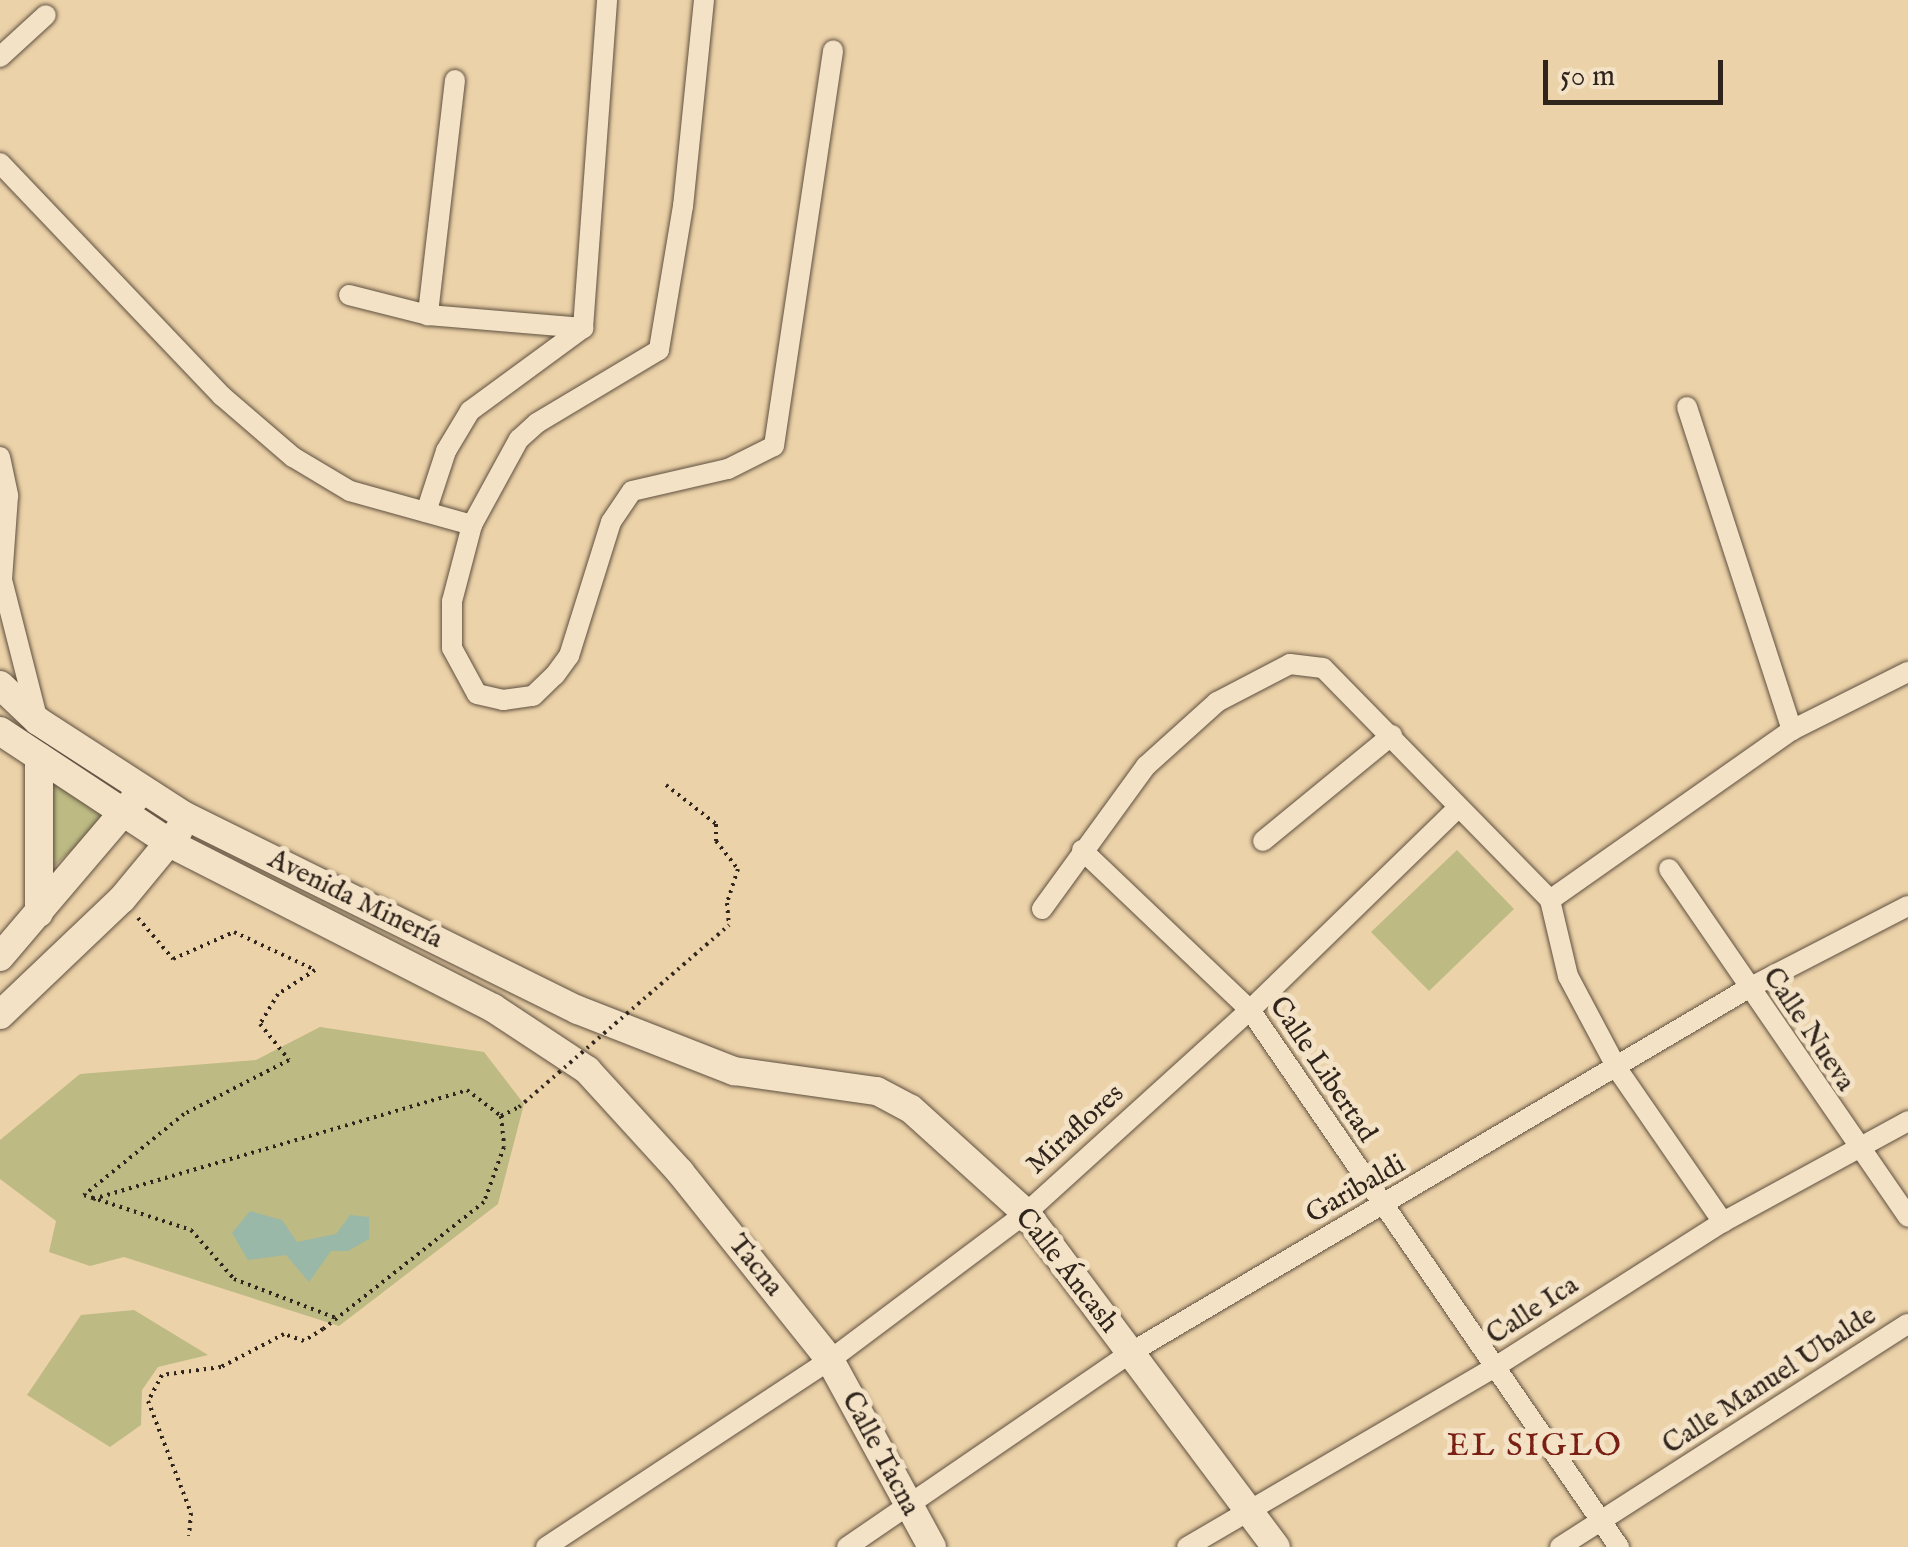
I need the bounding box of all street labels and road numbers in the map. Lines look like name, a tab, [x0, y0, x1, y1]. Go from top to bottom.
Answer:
street label: Avenida Minería	[262, 843, 448, 957]
street label: Calle Nueva	[1754, 962, 1862, 1098]
street label: Calle Libertad	[1261, 991, 1383, 1149]
street label: Miraflores	[1020, 1078, 1132, 1182]
street label: Garibaldi	[1300, 1148, 1412, 1232]
street label: Calle Áncash	[1007, 1202, 1125, 1340]
street label: Tacna	[720, 1228, 790, 1304]
street label: Calle Ica	[1481, 1269, 1585, 1353]
street label: Calle Manuel Ubalde	[1657, 1300, 1883, 1462]
street label: Calle Tacna	[833, 1386, 927, 1522]

